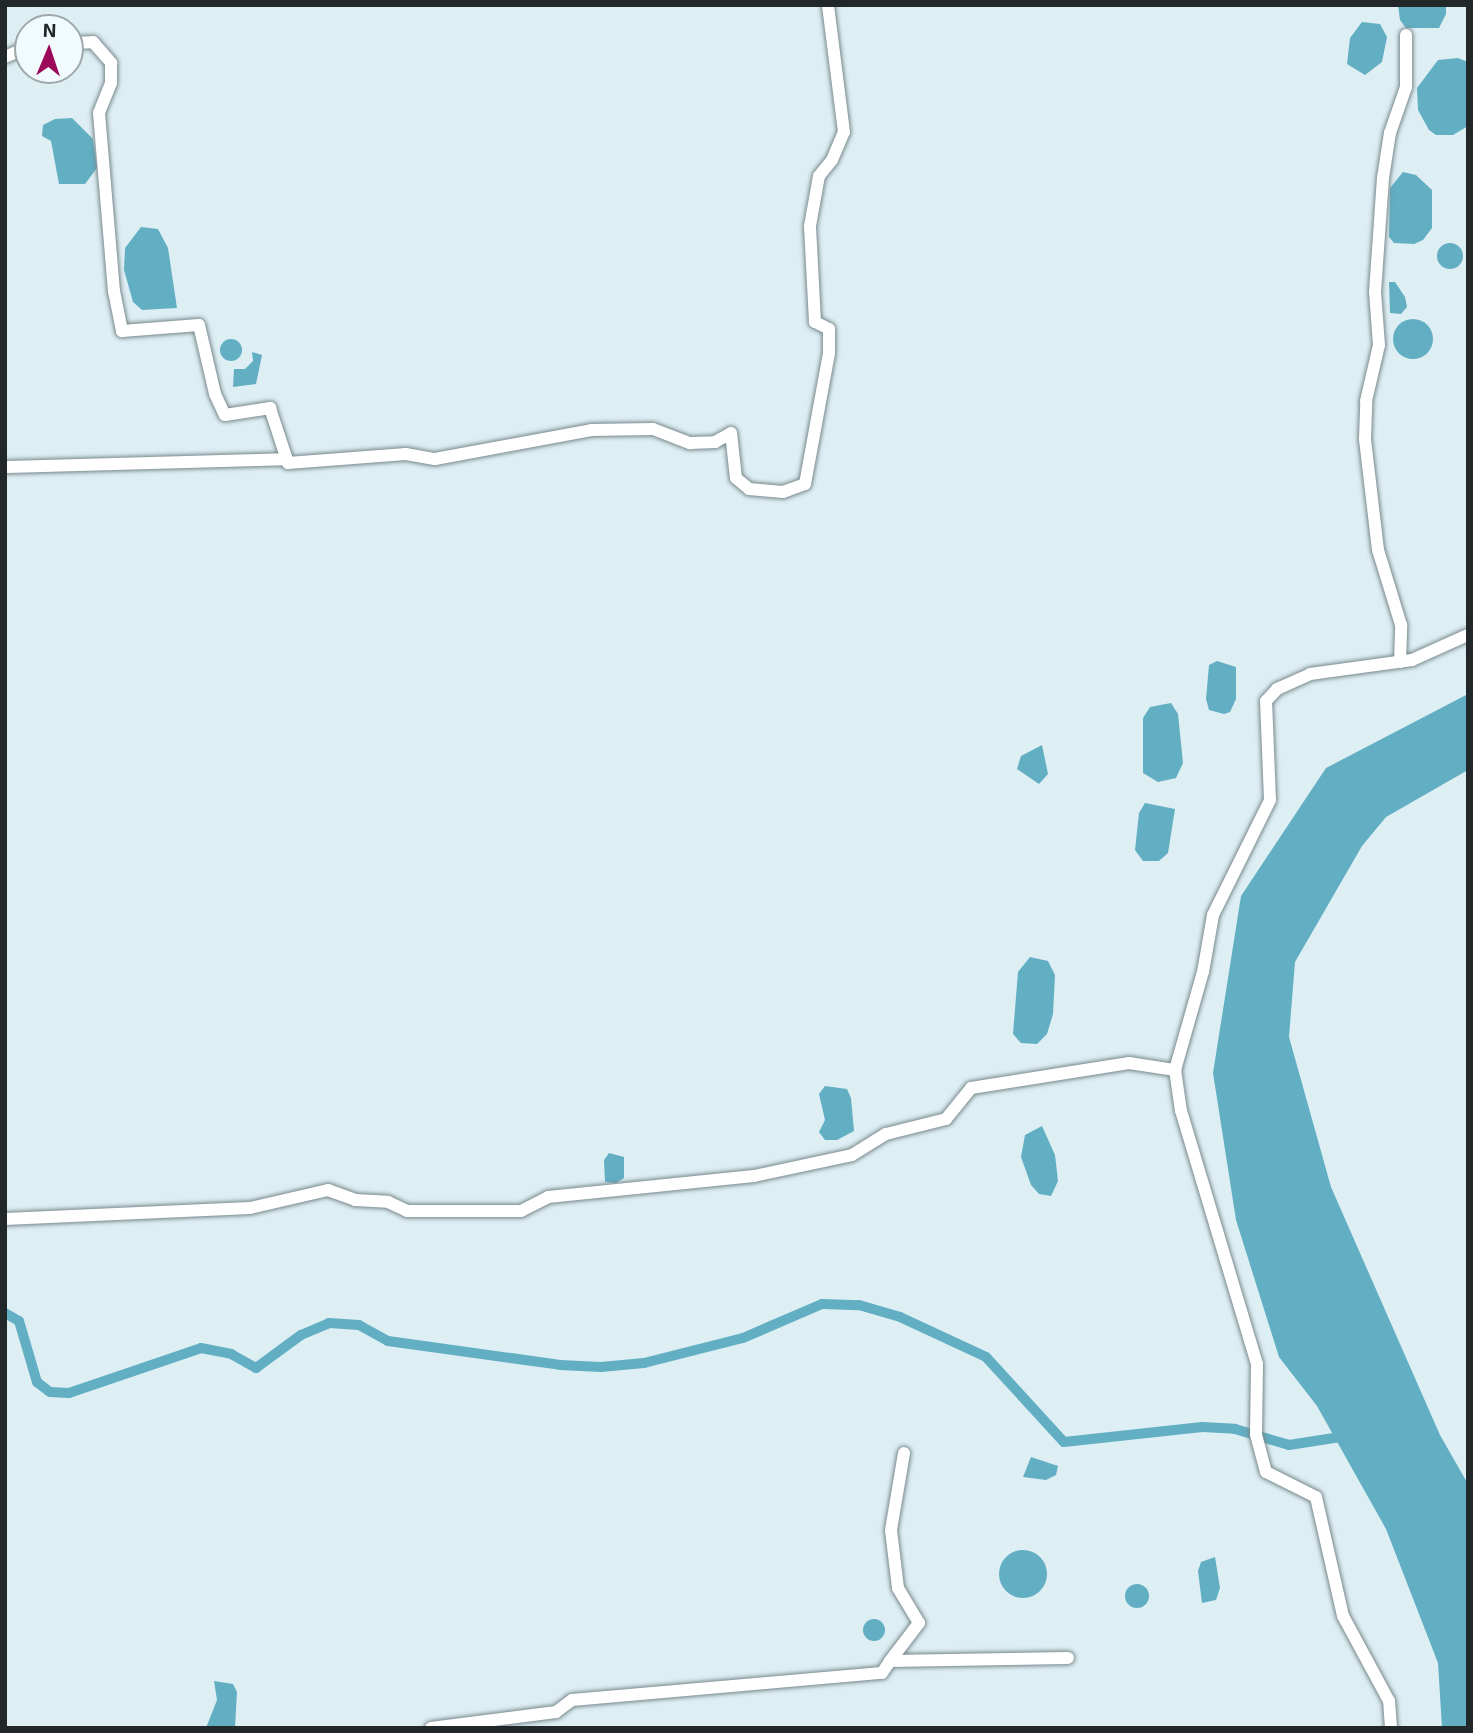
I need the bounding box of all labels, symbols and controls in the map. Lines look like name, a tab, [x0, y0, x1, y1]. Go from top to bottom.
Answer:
north arrow	[14, 14, 84, 84]
text: N	[42, 18, 57, 41]

